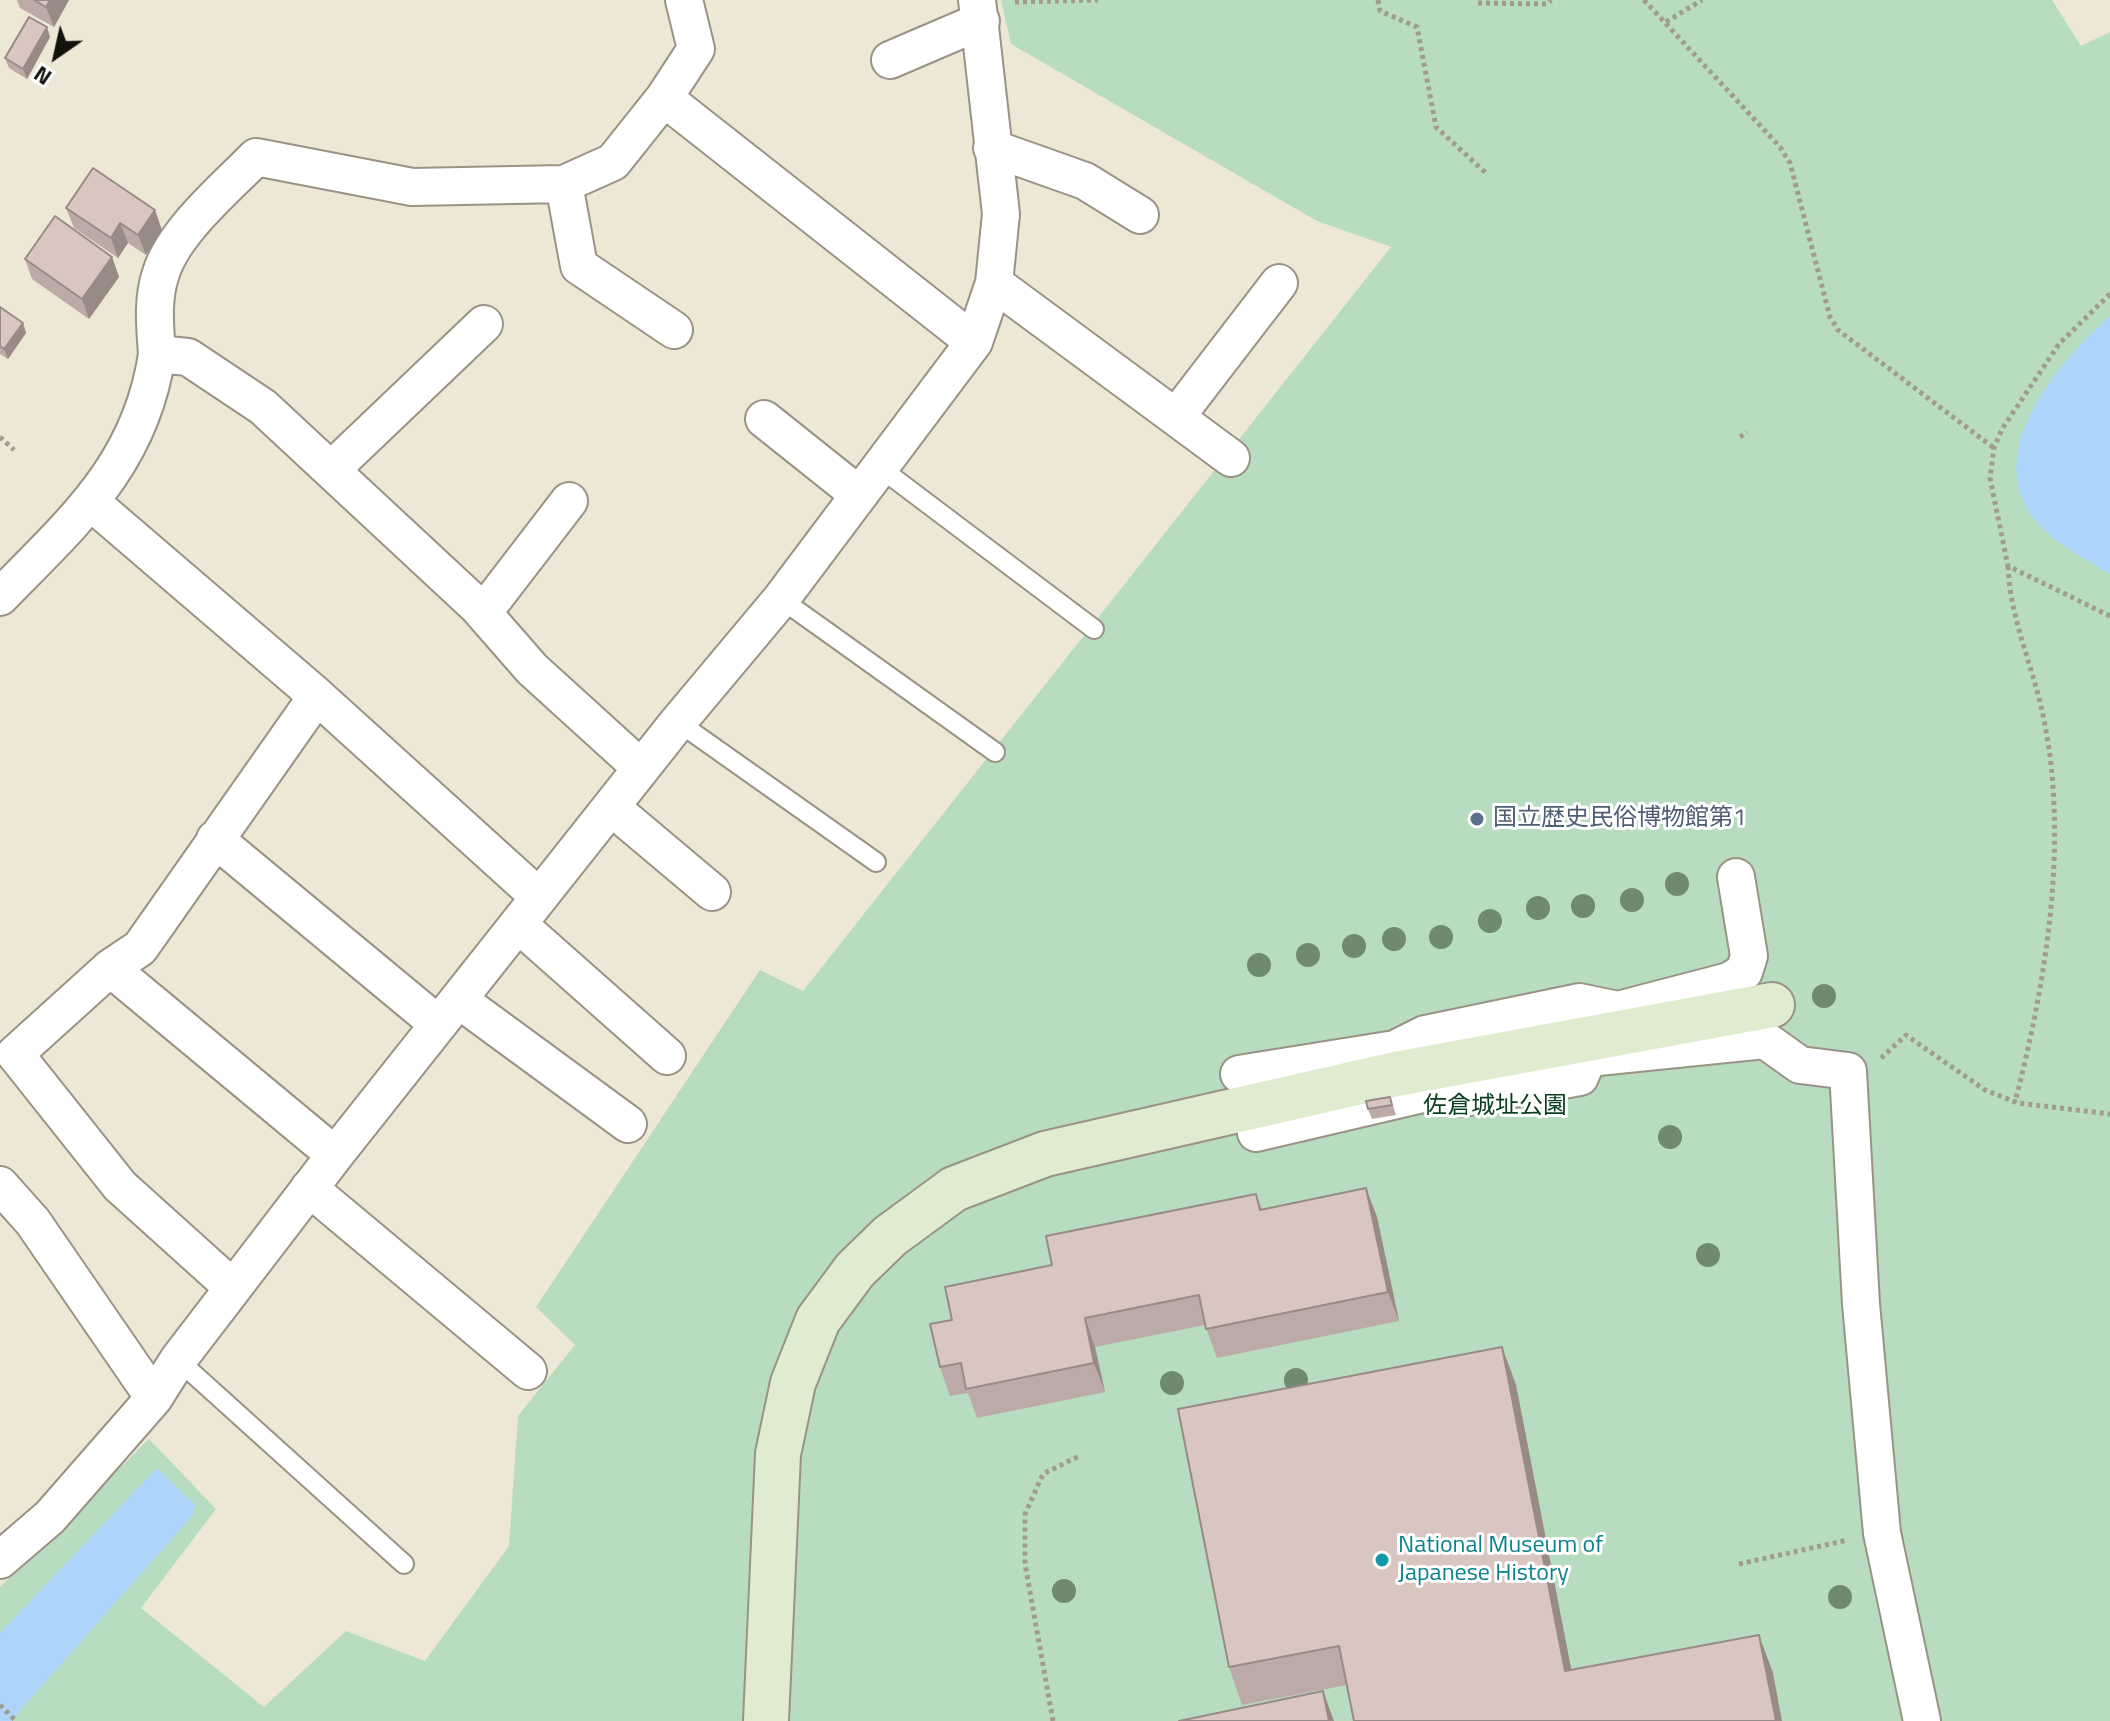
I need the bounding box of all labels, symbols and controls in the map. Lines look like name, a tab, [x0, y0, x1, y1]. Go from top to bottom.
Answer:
north arrow	[16, 16, 96, 96]
text: N	[27, 58, 58, 94]
place label: 国立歴史民俗博物館第1	[1493, 805, 1746, 833]
marker: 国立歴史民俗博物館第1	[1468, 810, 1486, 828]
park label: 佐倉城址公園	[1423, 1093, 1567, 1121]
place label: National Museum of Japanese History	[1398, 1532, 1603, 1588]
marker: National Museum of Japanese History	[1373, 1551, 1391, 1569]

